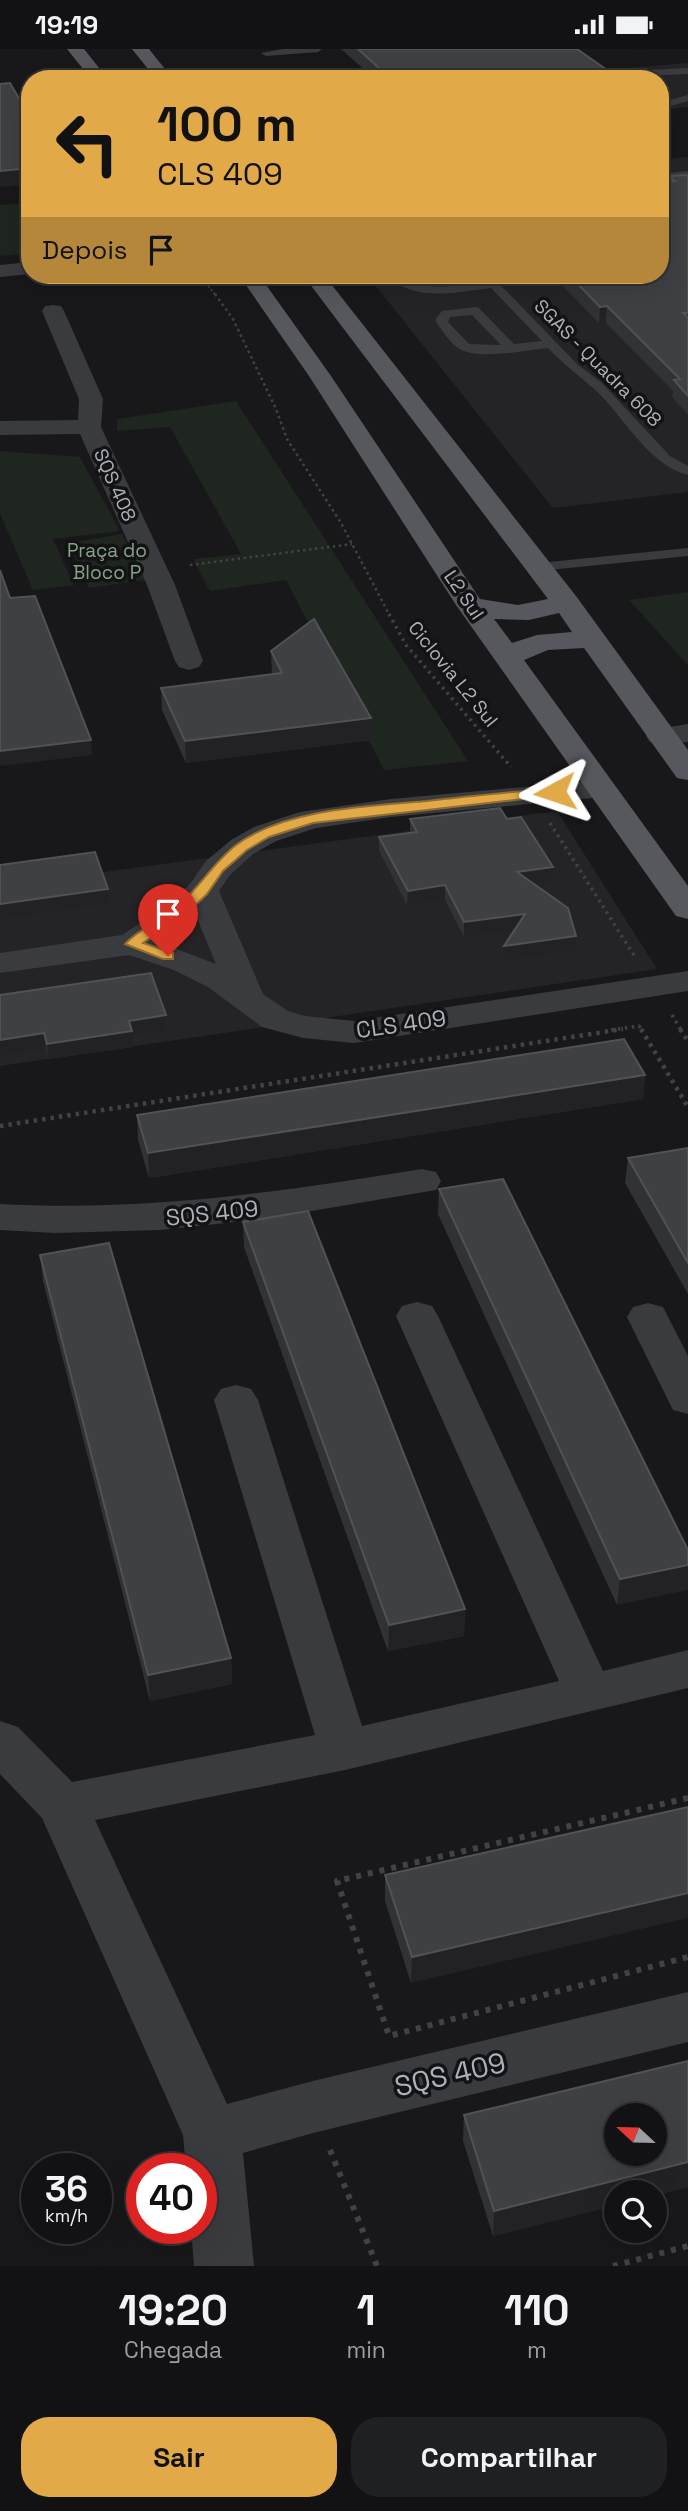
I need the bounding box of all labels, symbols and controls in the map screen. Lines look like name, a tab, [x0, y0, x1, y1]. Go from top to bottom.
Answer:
text: 19:19	[35, 8, 98, 42]
text: 100 m	[157, 93, 297, 155]
icon: left	[42, 98, 133, 189]
text: CLS 409	[157, 154, 283, 194]
icon: arrive	[142, 231, 180, 269]
text: Depois	[42, 233, 128, 267]
street label: SGAS - Quadra 608	[529, 294, 667, 432]
street label: SQS 408	[88, 445, 142, 525]
park label: Praça do Bloco P	[67, 538, 147, 585]
street label: L2 Sul	[438, 565, 490, 625]
street label: Ciclovia L2 Sul	[403, 616, 503, 732]
position arrow	[518, 755, 592, 829]
pin	[138, 884, 198, 956]
icon: arrive	[149, 895, 187, 933]
street label: CLS 409	[354, 1003, 448, 1045]
street label: SQS 409	[164, 1193, 260, 1233]
street label: SQS 409	[391, 2044, 509, 2104]
north arrow	[604, 2103, 667, 2167]
map controls	[604, 2103, 667, 2243]
speed limit sign: 40	[126, 2153, 217, 2244]
text: 36	[45, 2167, 88, 2211]
button: search	[604, 2180, 667, 2243]
text: km/h	[45, 2204, 88, 2227]
text: 19:20	[118, 2284, 228, 2337]
text: 1	[357, 2284, 376, 2337]
text: 110	[504, 2284, 570, 2337]
text: Chegada	[124, 2335, 222, 2365]
text: min	[346, 2335, 386, 2365]
text: m	[527, 2335, 547, 2365]
button: Sair	[21, 2417, 337, 2497]
button: Compartilhar	[351, 2417, 667, 2497]

